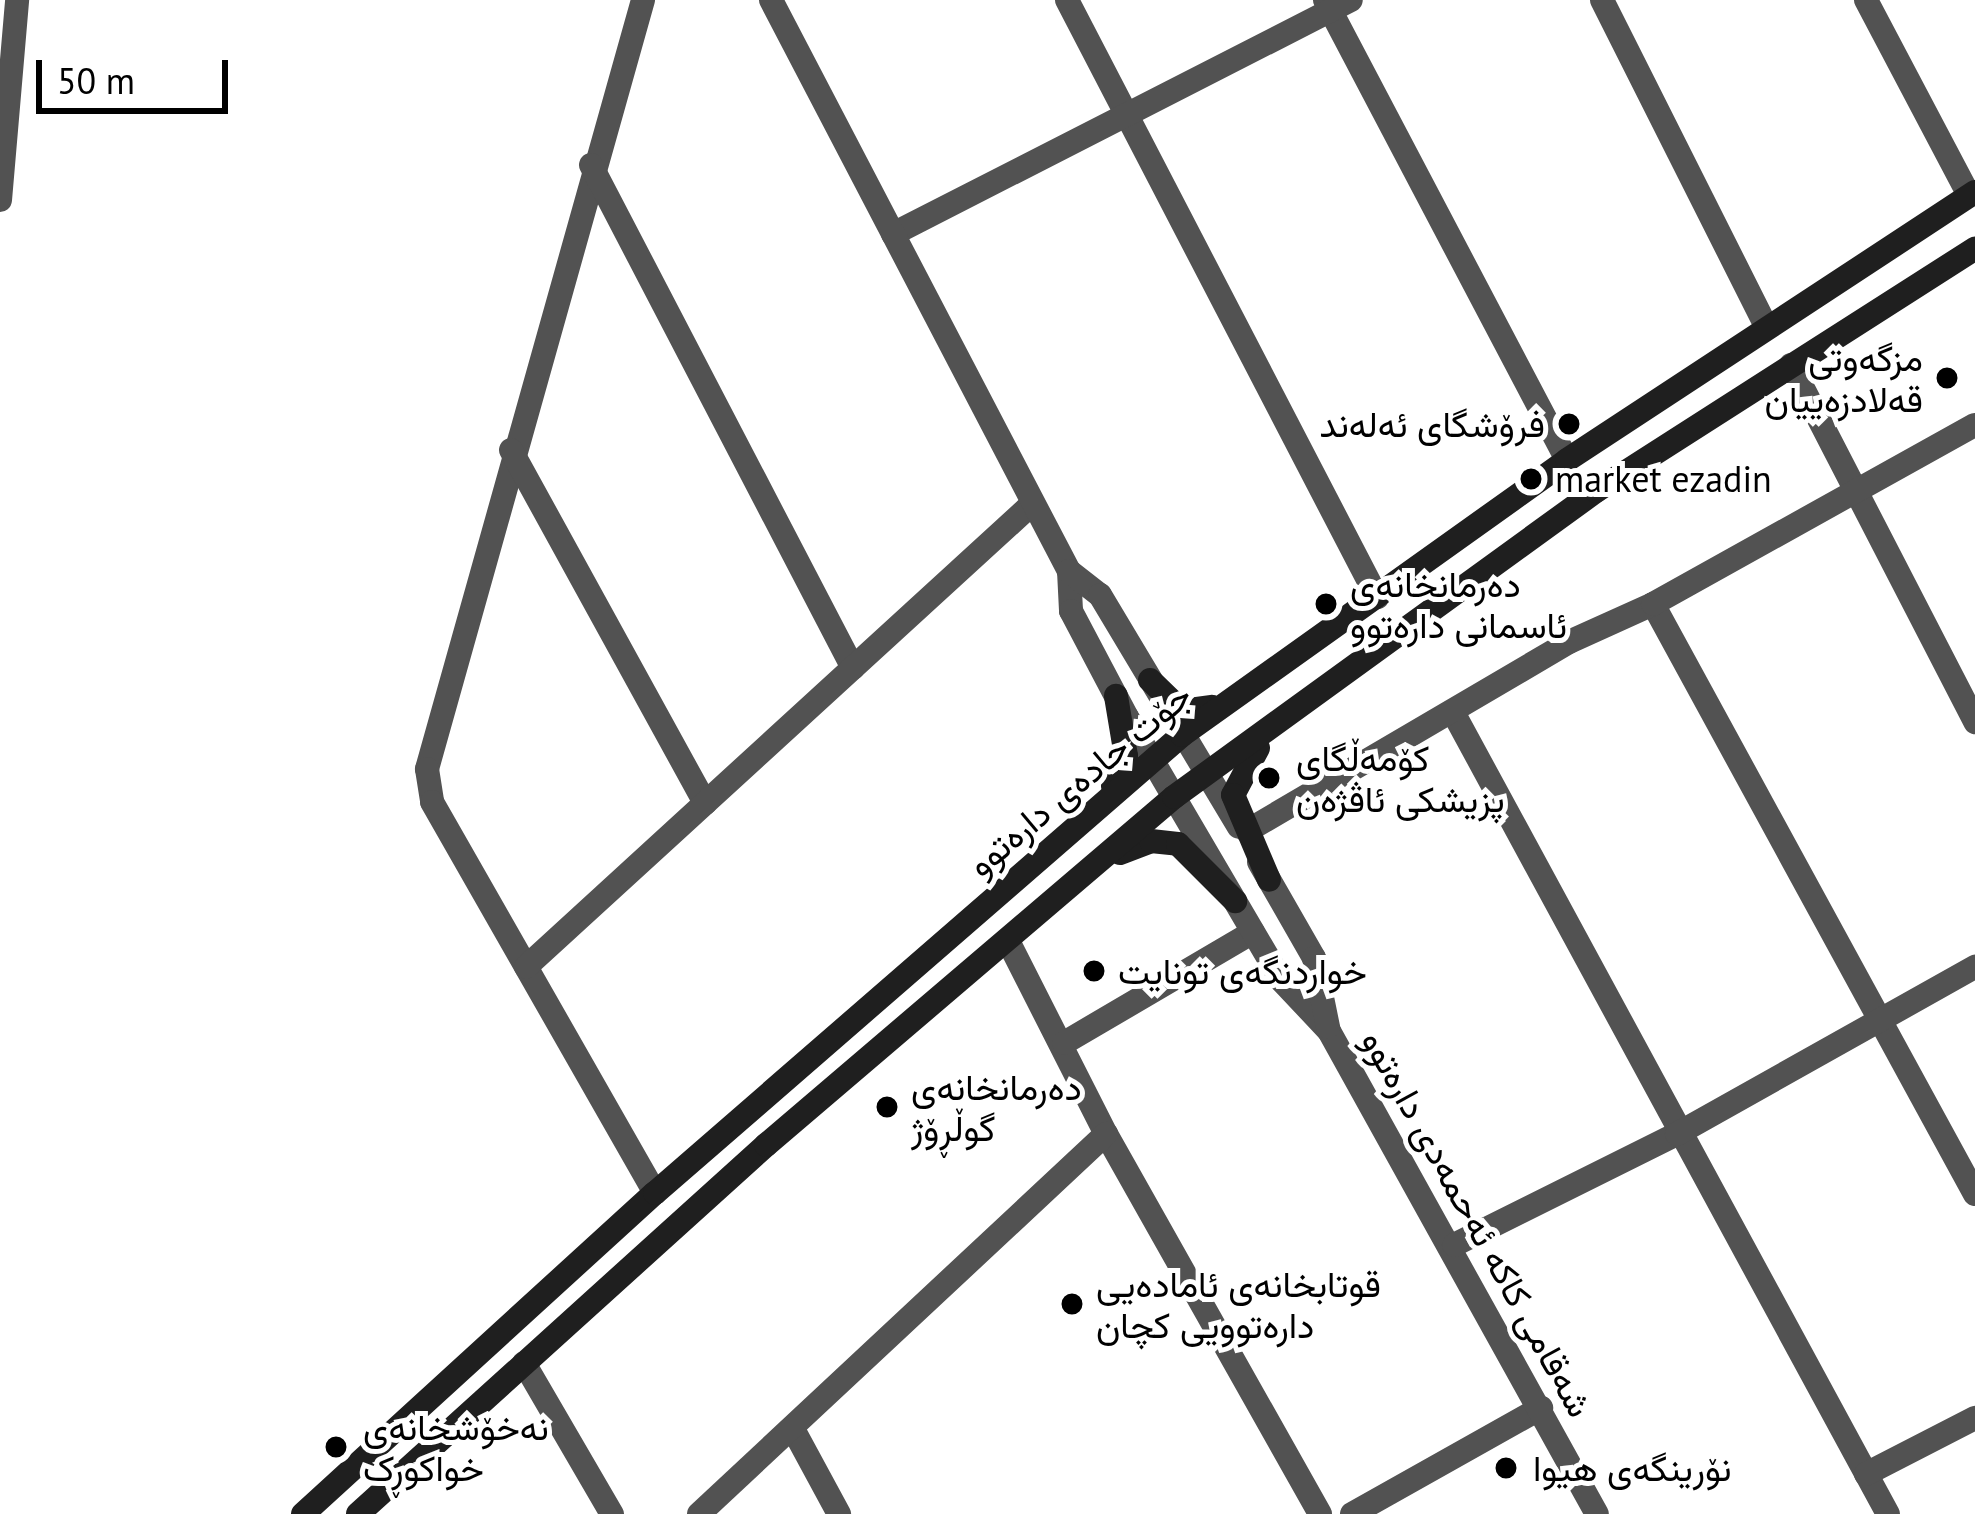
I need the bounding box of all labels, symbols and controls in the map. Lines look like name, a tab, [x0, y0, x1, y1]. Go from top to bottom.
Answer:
scale bar	[42, 36, 234, 110]
text: 50 m	[57, 57, 135, 104]
place label: مزگەوتی قەلادزەییان	[1765, 335, 1923, 420]
marker: مزگەوتی قەلادزەییان	[1934, 365, 1960, 391]
place label: فرۆشگای ئەلەند	[1319, 402, 1545, 446]
marker: فرۆشگای ئەلەند	[1556, 411, 1582, 437]
place label: market ezadin	[1555, 457, 1772, 501]
marker: market ezadin	[1518, 466, 1544, 492]
place label: دەرمانخانەی ئاسمانی دارەتوو	[1350, 561, 1567, 646]
marker: دەرمانخانەی ئاسمانی دارەتوو	[1313, 591, 1339, 617]
street label: جۆت جادەی دارەتوو	[958, 673, 1200, 885]
place label: کۆمەڵگای پزیشکی ئاڤژەن	[1296, 735, 1505, 820]
marker: کۆمەڵگای پزیشکی ئاڤژەن	[1253, 762, 1285, 794]
place label: خواردنگەی تونایت	[1118, 949, 1367, 993]
marker: خواردنگەی تونایت	[1081, 958, 1107, 984]
street label: شەقامی کاکە ئەحمەدی دارەتوو	[1353, 1022, 1603, 1424]
place label: دەرمانخانەی گوڵڕۆژ	[911, 1064, 1082, 1149]
marker: دەرمانخانەی گوڵڕۆژ	[874, 1094, 900, 1120]
place label: قوتابخانەی ئامادەیی دارەتوویی کچان	[1096, 1261, 1381, 1346]
marker: قوتابخانەی ئامادەیی دارەتوویی کچان	[1059, 1291, 1085, 1317]
place label: نەخۆشخانەی خواکوڕک	[363, 1404, 549, 1489]
marker: نەخۆشخانەی خواکوڕک	[320, 1431, 352, 1463]
place label: نۆرینگەی هیوا	[1533, 1446, 1731, 1490]
marker: نۆرینگەی هیوا	[1490, 1452, 1522, 1484]

